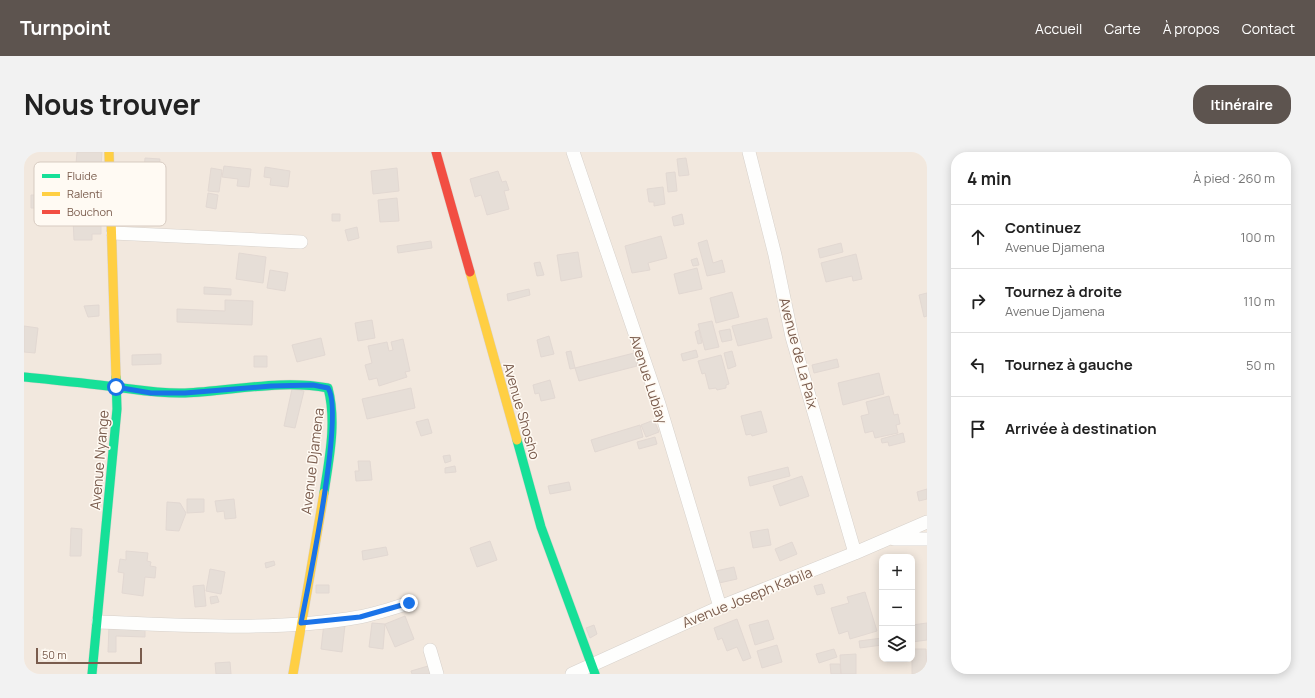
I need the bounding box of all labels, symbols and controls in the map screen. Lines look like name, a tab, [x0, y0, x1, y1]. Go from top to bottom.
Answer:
text: Turnpoint	[20, 15, 111, 41]
text: Accueil	[1035, 19, 1082, 38]
text: Carte	[1104, 19, 1141, 38]
text: À propos	[1163, 19, 1220, 38]
text: Contact	[1242, 19, 1295, 38]
text: Nous trouver	[24, 85, 200, 123]
button: Itinéraire	[1193, 85, 1291, 124]
legend	[34, 162, 166, 226]
text: 4 min	[967, 167, 1011, 190]
text: Fluide	[67, 168, 98, 183]
text: À pied · 260 m	[1193, 169, 1275, 187]
text: Ralenti	[67, 186, 102, 201]
text: Bouchon	[67, 204, 112, 219]
text: Continuez	[1005, 217, 1081, 238]
icon: ahead	[967, 226, 989, 248]
text: 100 m	[1240, 228, 1275, 246]
text: Avenue Djamena	[1005, 238, 1105, 256]
text: Tournez à droite	[1005, 281, 1122, 302]
icon: right	[967, 290, 989, 312]
text: 110 m	[1243, 292, 1275, 310]
street label: Avenue de La Paix	[775, 295, 823, 411]
text: Avenue Djamena	[1005, 302, 1105, 320]
street label: Avenue Lubiay	[626, 332, 673, 426]
icon: left	[967, 354, 989, 376]
text: Tournez à gauche	[1005, 354, 1133, 375]
text: 50 m	[1246, 356, 1275, 374]
street label: Avenue Shosho	[499, 360, 545, 462]
route start	[107, 378, 125, 396]
street label: Avenue Djamena	[296, 407, 328, 515]
street label: Avenue Nyange	[85, 409, 113, 511]
icon: arrive	[967, 418, 989, 440]
text: Arrivée à destination	[1005, 418, 1157, 439]
map controls	[879, 554, 915, 662]
button: +	[879, 554, 915, 590]
street label: Avenue Joseph Kabila	[679, 562, 815, 632]
button: −	[879, 590, 915, 626]
route end	[400, 594, 418, 612]
button: layers	[879, 626, 915, 662]
scale bar	[36, 646, 142, 665]
text: 50 m	[42, 647, 67, 662]

